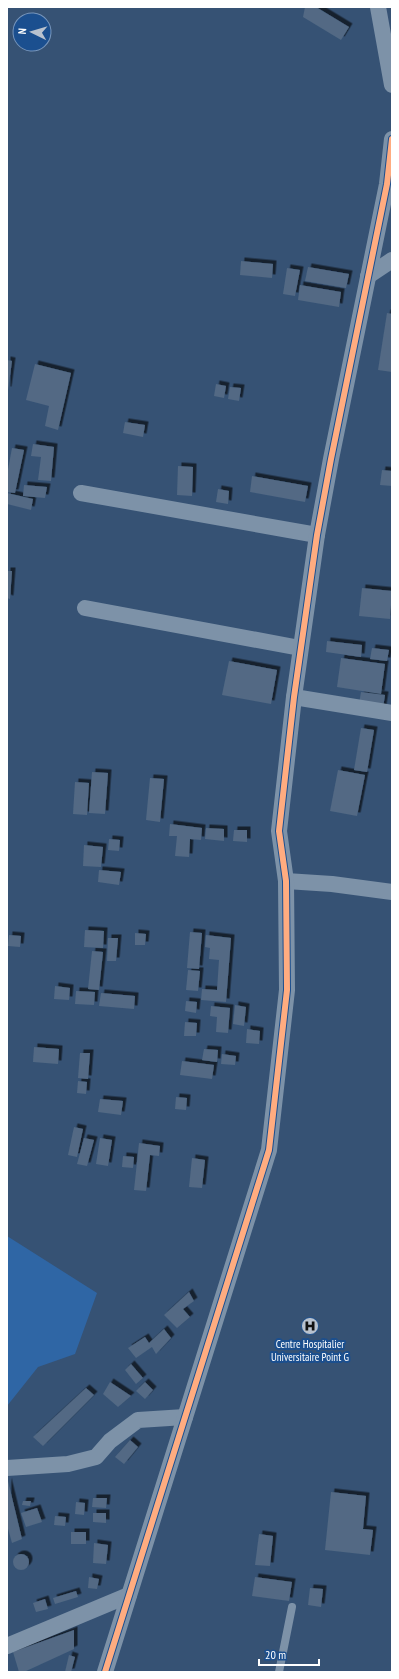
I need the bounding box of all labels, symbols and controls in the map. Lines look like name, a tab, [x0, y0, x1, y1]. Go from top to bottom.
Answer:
north arrow	[12, 12, 52, 52]
text: N	[15, 28, 29, 35]
hospital icon: Centre Hospitalier Universitaire Point G	[300, 1316, 320, 1336]
place label: Centre Hospitalier Universitaire Point G	[271, 1337, 349, 1364]
scale bar	[259, 1641, 319, 1667]
text: 20 m	[265, 1647, 286, 1662]

